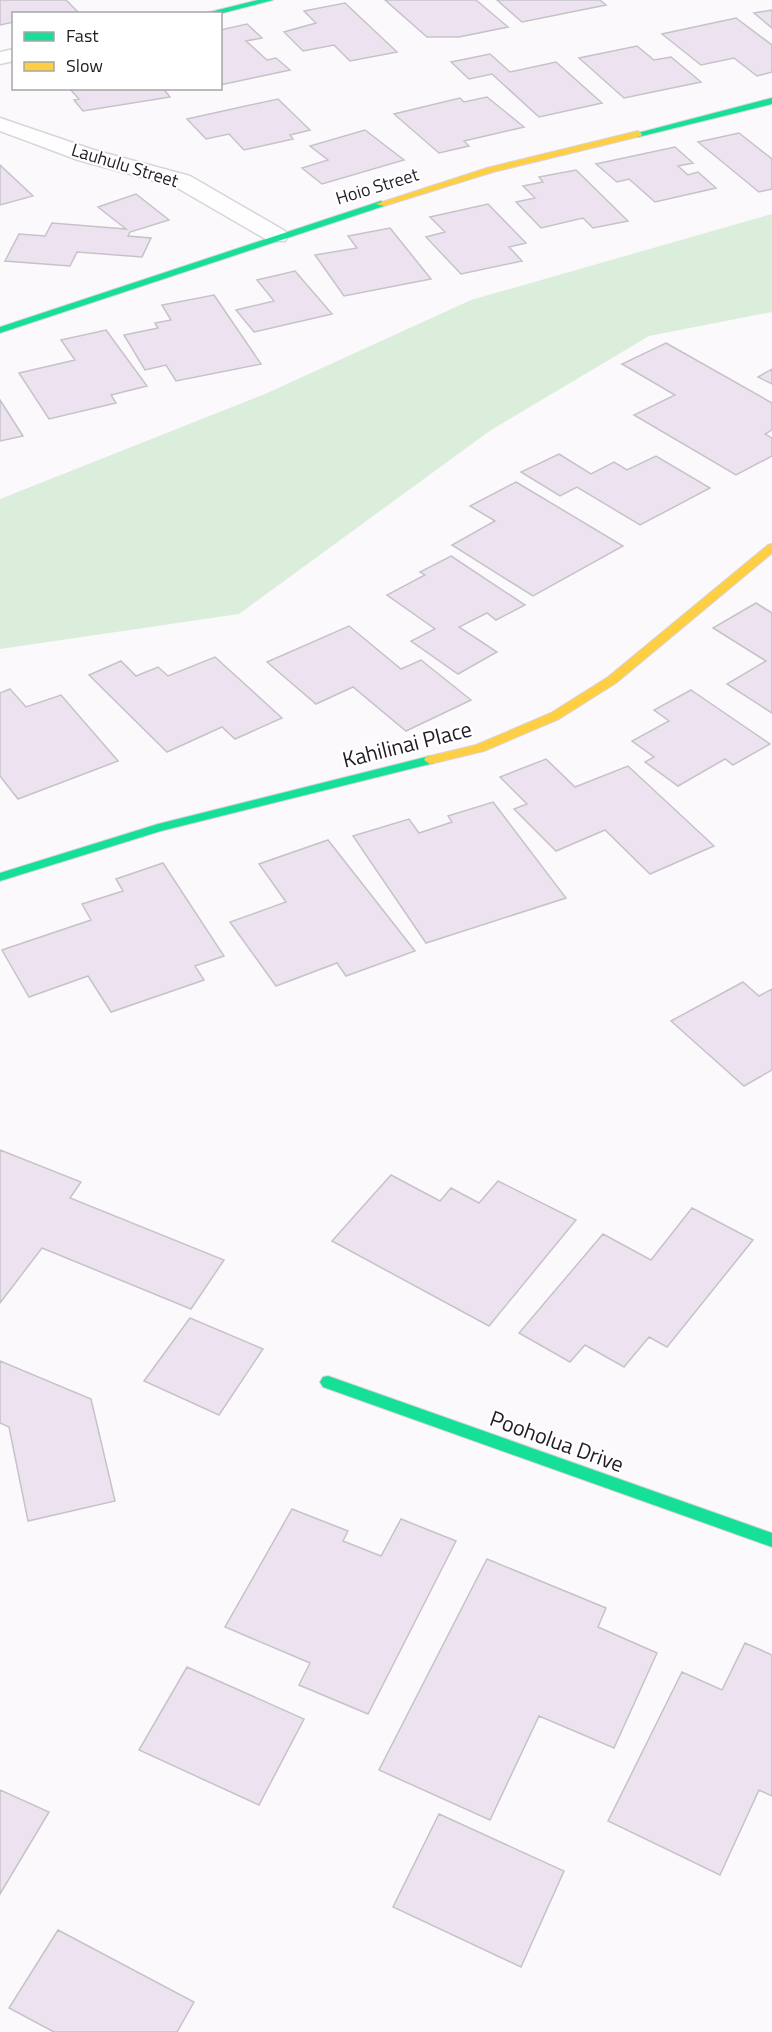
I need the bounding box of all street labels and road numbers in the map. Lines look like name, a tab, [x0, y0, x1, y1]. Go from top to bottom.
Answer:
street label: Lauhulu Street	[68, 136, 182, 194]
street label: Hoio Street	[332, 160, 422, 211]
street label: Kahilinai Place	[339, 712, 475, 776]
street label: Pooholua Drive	[485, 1401, 629, 1481]

